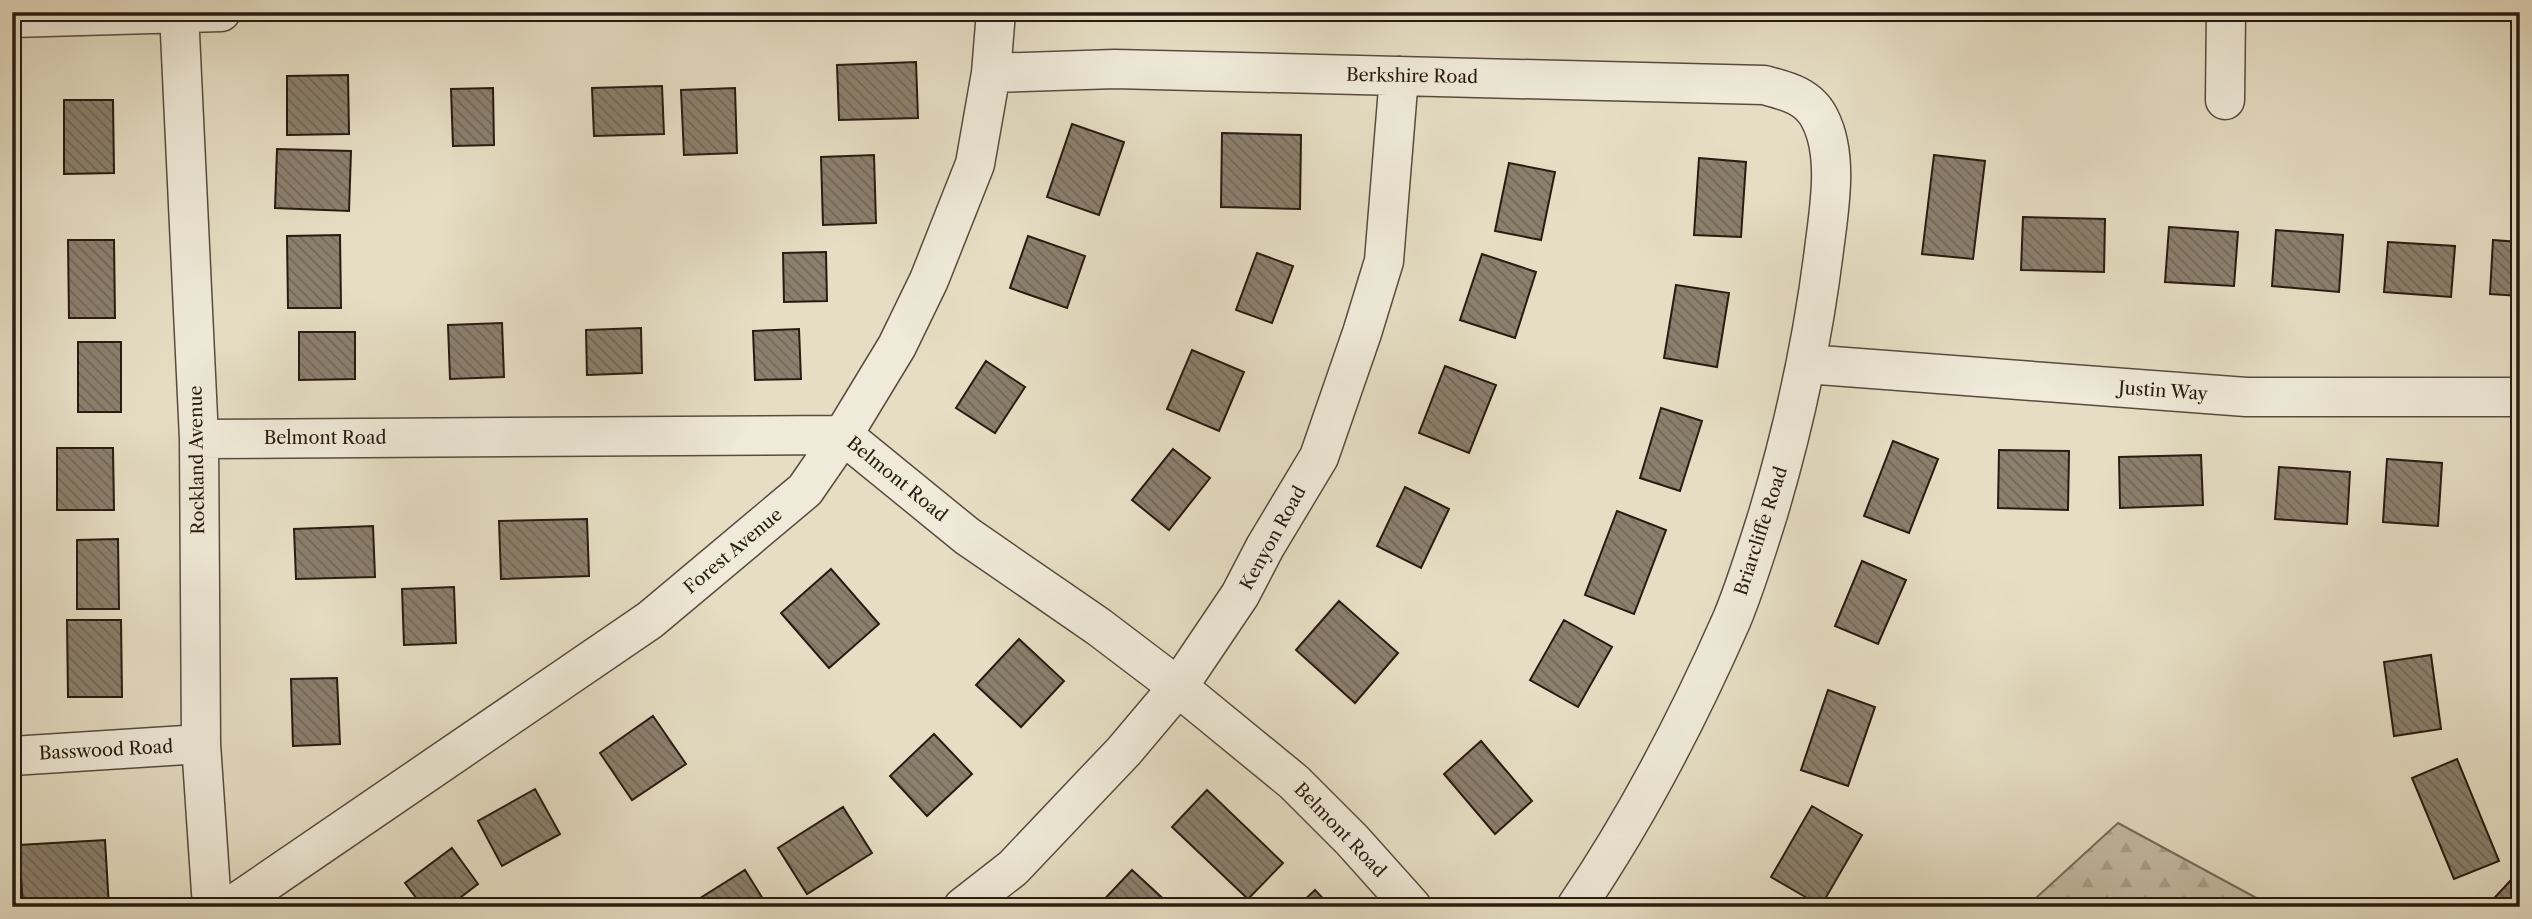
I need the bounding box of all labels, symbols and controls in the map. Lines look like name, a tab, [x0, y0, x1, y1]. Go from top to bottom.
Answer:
street label: Berkshire Road	[1346, 64, 1478, 88]
street label: Justin Way	[2115, 377, 2209, 405]
street label: Rockland Avenue	[185, 385, 209, 535]
street label: Belmont Road	[264, 427, 386, 449]
street label: Belmont Road	[842, 432, 952, 526]
street label: Briarcliffe Road	[1730, 464, 1792, 598]
street label: Kenyon Road	[1235, 482, 1311, 594]
street label: Forest Avenue	[679, 504, 787, 598]
street label: Basswood Road	[38, 735, 174, 765]
street label: Belmont Road	[1289, 778, 1391, 882]

